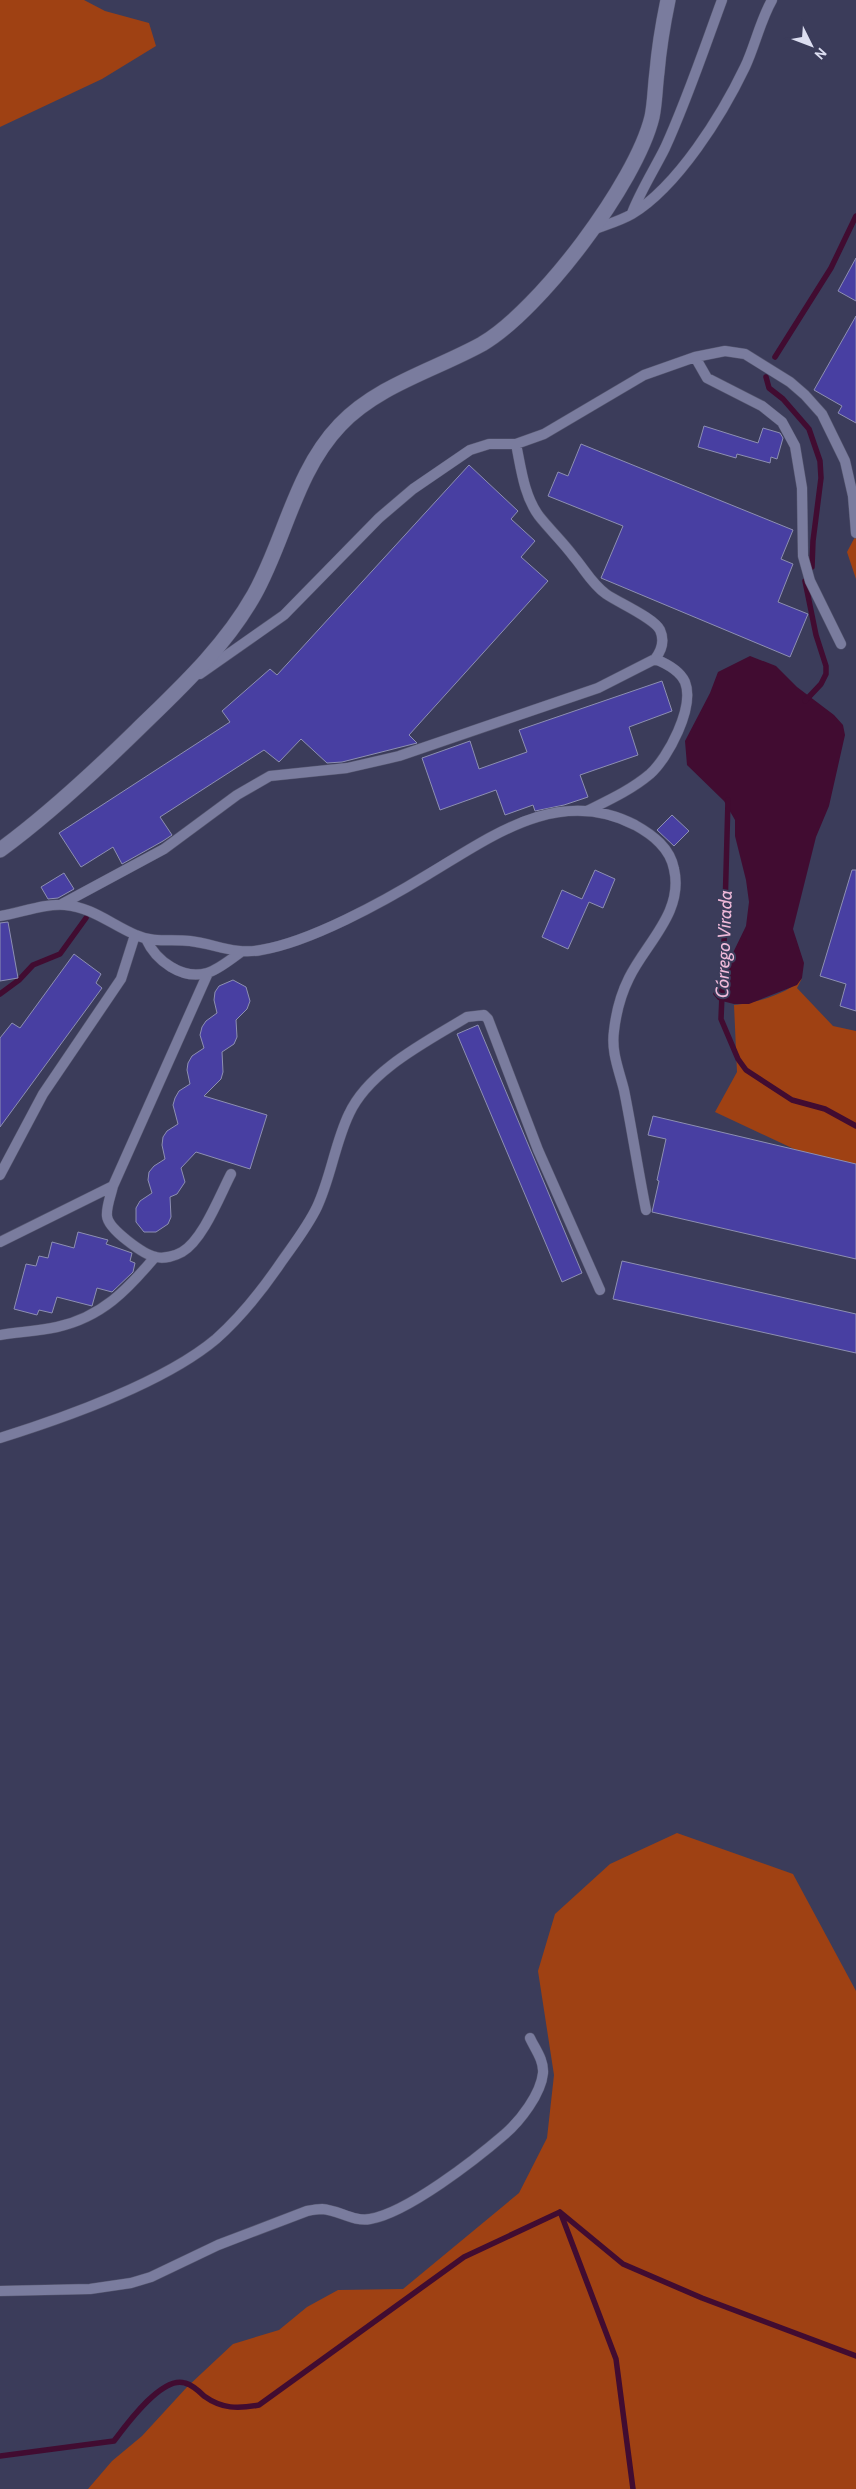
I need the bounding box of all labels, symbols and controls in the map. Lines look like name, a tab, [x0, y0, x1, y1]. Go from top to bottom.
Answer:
north arrow	[786, 20, 836, 70]
text: N	[811, 44, 831, 63]
water label: Córrego Virada	[711, 890, 737, 998]

